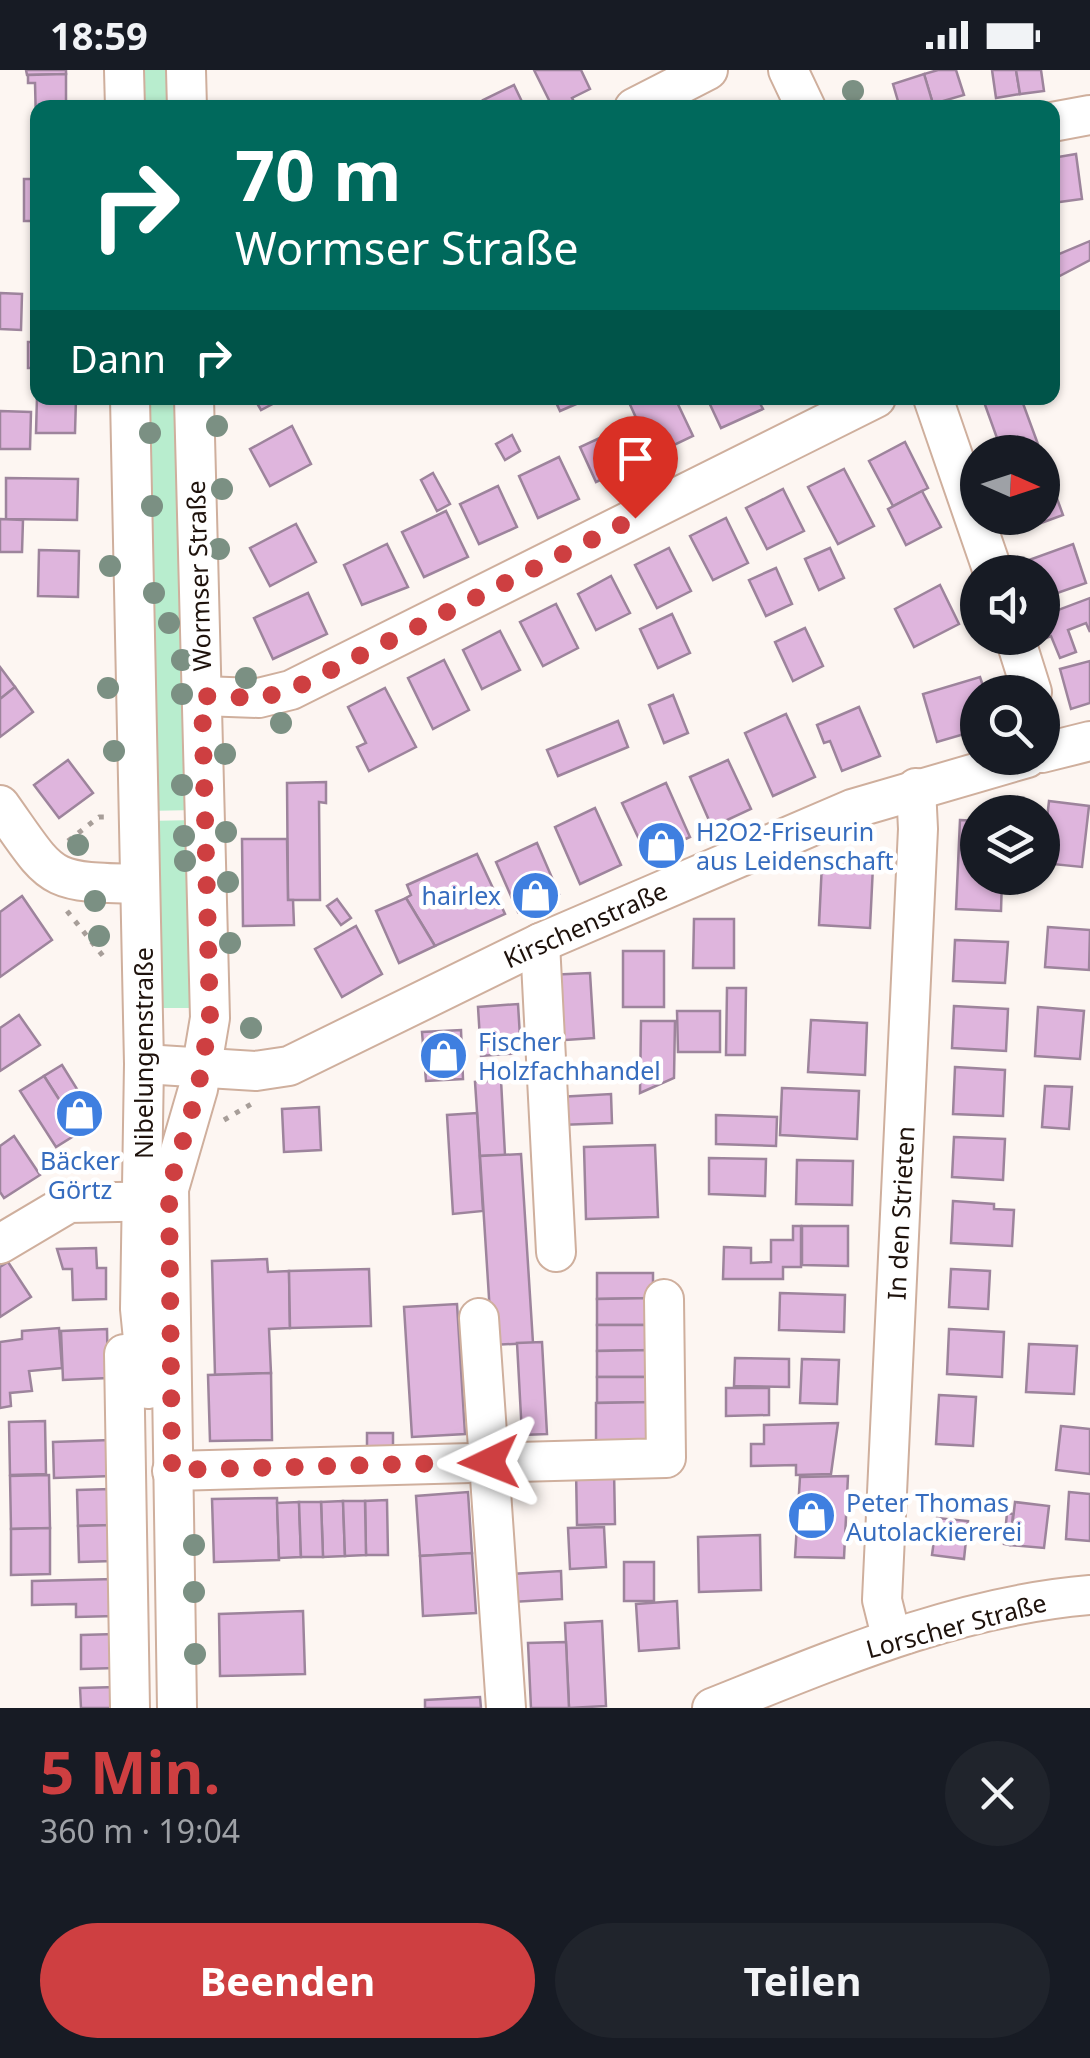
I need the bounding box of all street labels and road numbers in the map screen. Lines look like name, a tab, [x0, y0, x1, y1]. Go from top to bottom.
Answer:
street label: Wormser Straße	[178, 480, 218, 672]
street label: Kirschenstraße	[498, 873, 672, 975]
street label: Nibelungenstraße	[126, 947, 160, 1159]
street label: In den Strieten	[878, 1125, 922, 1301]
street label: Lorscher Straße	[862, 1585, 1050, 1665]

